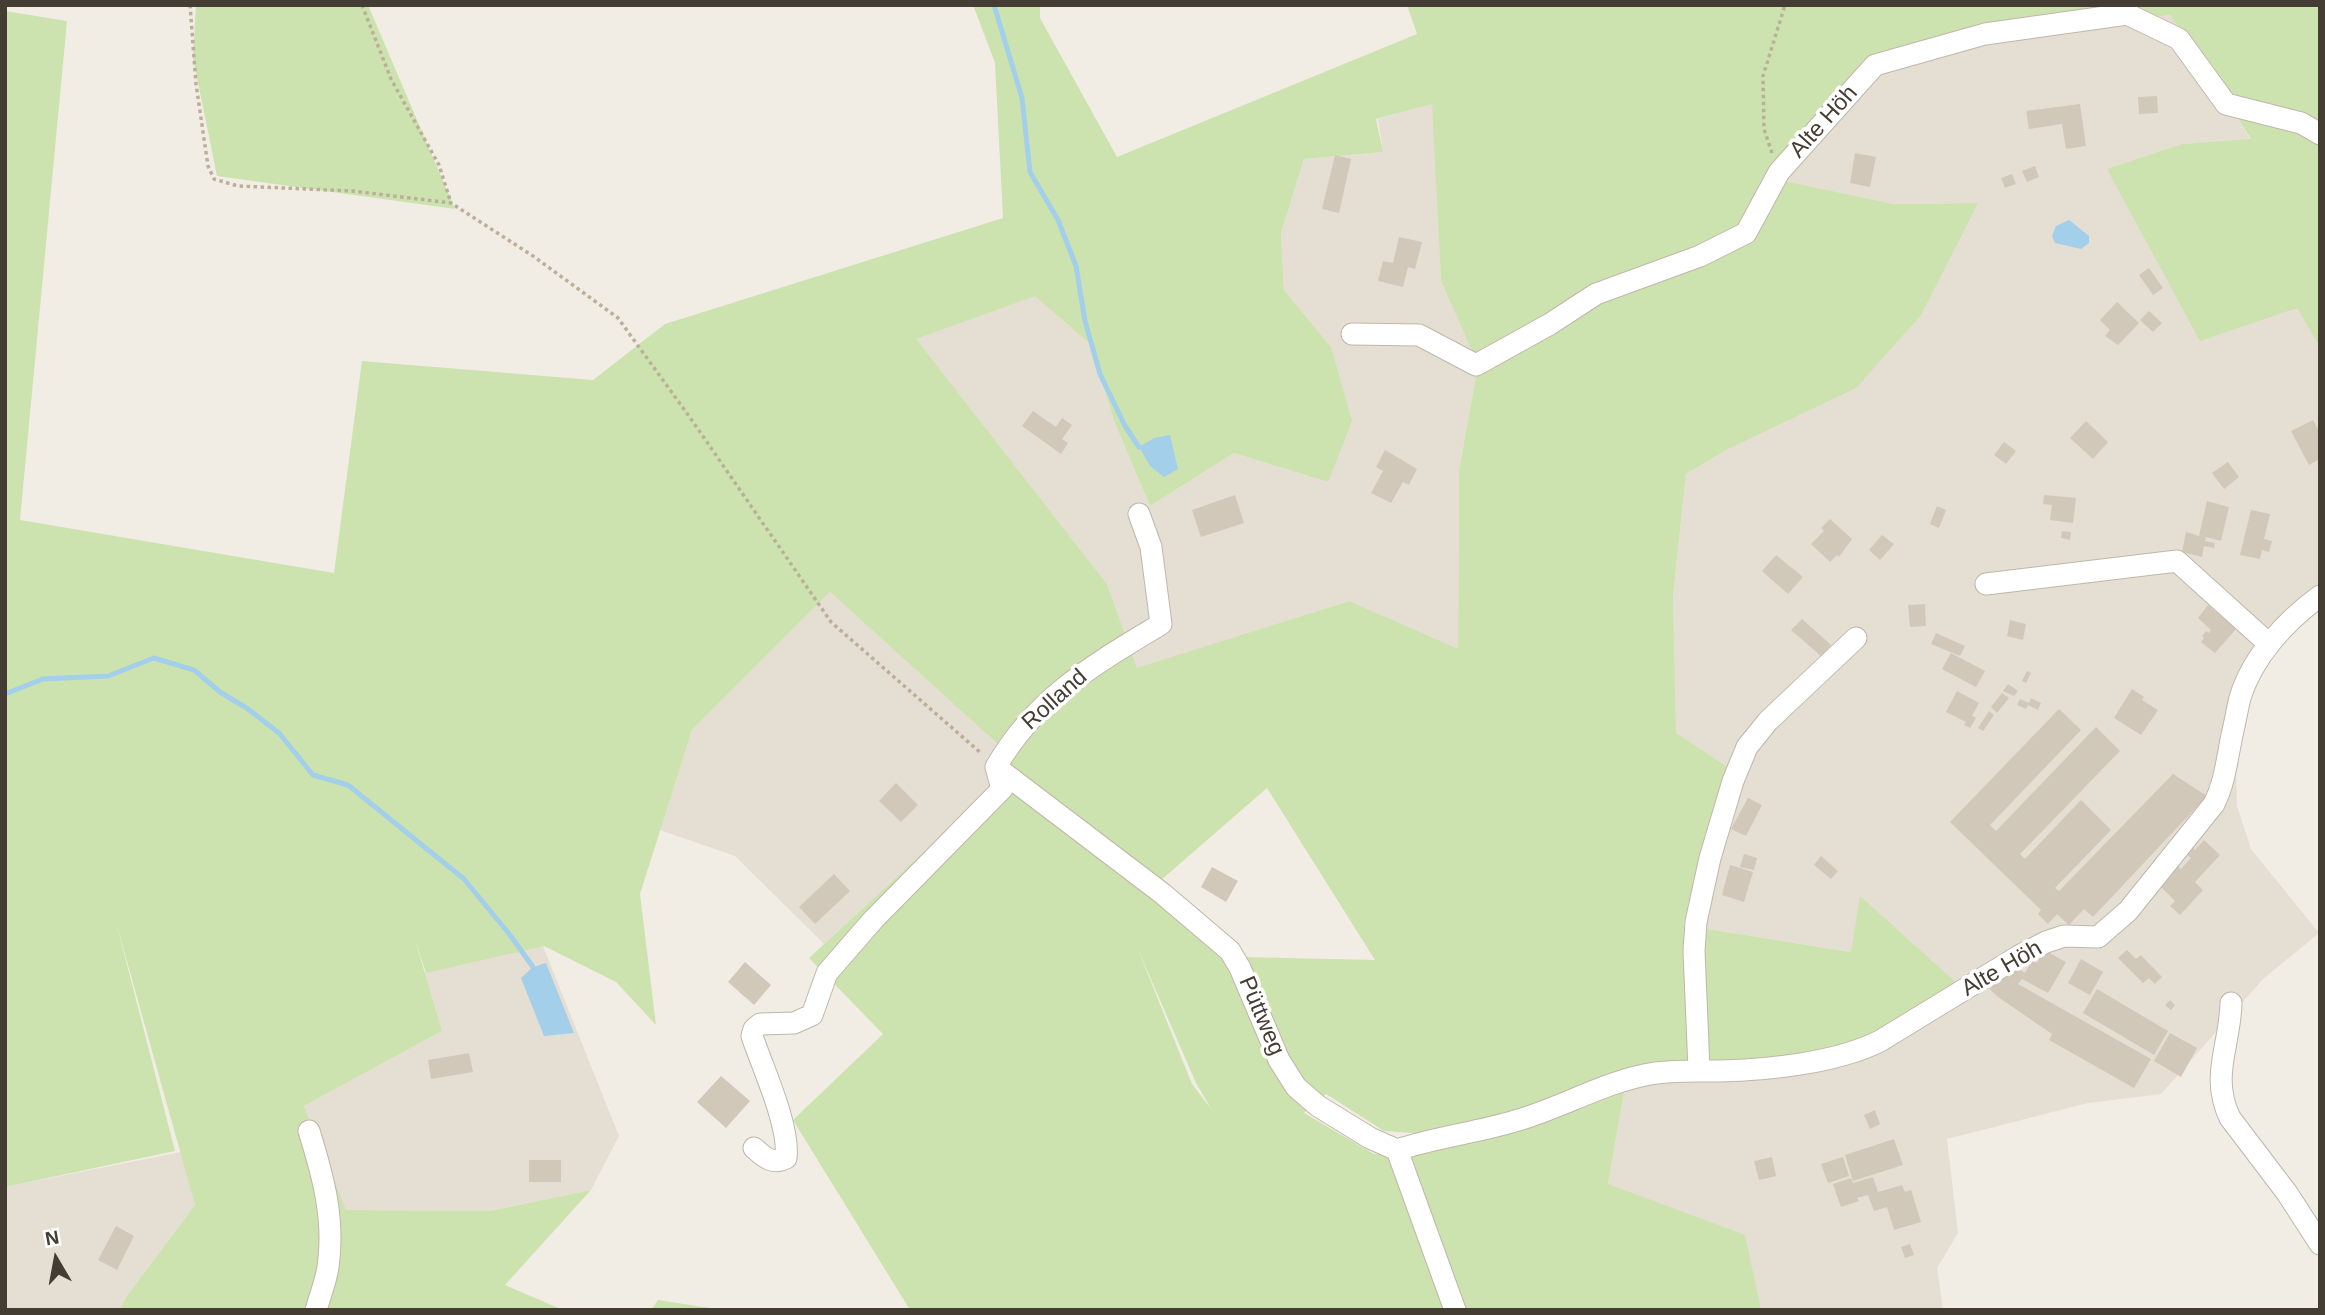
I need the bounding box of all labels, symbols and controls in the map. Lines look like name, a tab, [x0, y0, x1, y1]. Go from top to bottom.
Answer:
street label: Alte Höh	[1784, 80, 1864, 164]
street label: Rolland	[1017, 664, 1093, 736]
street label: Alte Höh	[1957, 935, 2047, 1003]
street label: Püttweg	[1232, 972, 1290, 1060]
north arrow	[21, 1224, 91, 1294]
text: N	[44, 1226, 61, 1249]

